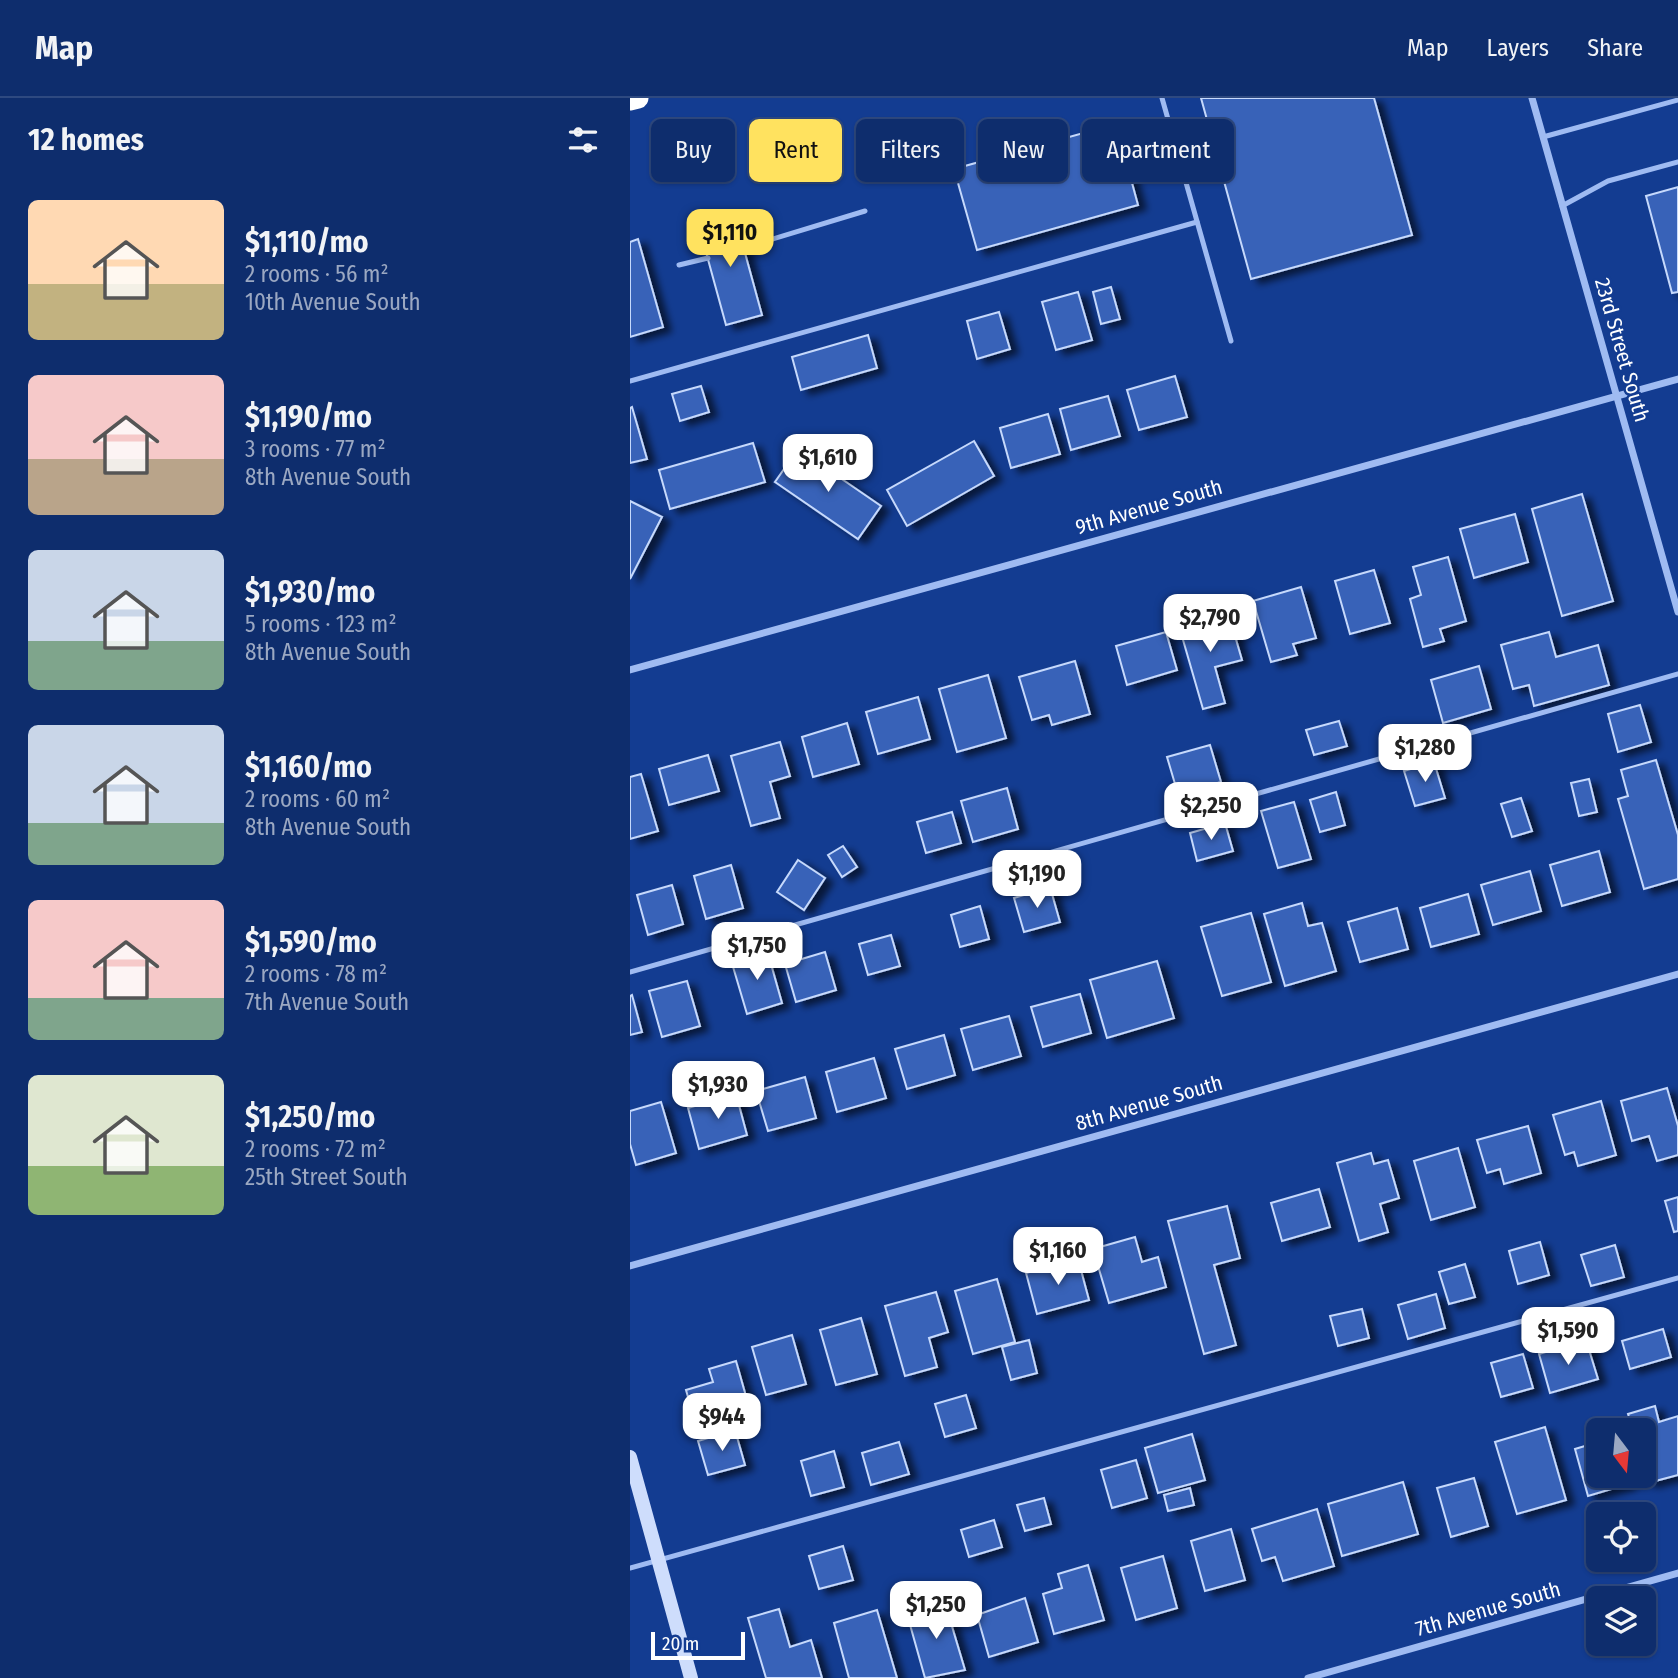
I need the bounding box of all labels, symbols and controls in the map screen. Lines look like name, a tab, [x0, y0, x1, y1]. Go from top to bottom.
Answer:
text: Map	[35, 28, 93, 68]
text: Map	[1407, 34, 1449, 62]
text: Layers	[1487, 34, 1549, 62]
text: Share	[1587, 34, 1643, 62]
chip: Buy	[651, 119, 735, 182]
chip: Rent	[749, 119, 842, 182]
chip: Filters	[856, 119, 964, 182]
chip: New	[978, 119, 1068, 182]
chip: Apartment	[1082, 119, 1234, 182]
icon: filters	[564, 121, 602, 159]
text: 12 homes	[28, 122, 144, 158]
pin: $1,110	[673, 209, 787, 269]
text: $1,110	[703, 218, 757, 246]
text: $1,110/mo	[245, 224, 369, 260]
icon: home	[84, 228, 168, 312]
text: 2 rooms · 56 m²	[245, 260, 389, 288]
street label: 23rd Street South	[1589, 275, 1655, 425]
text: 10th Avenue South	[245, 288, 421, 316]
text: $1,190/mo	[245, 399, 372, 435]
icon: home	[84, 403, 168, 487]
pin: $1,610	[771, 434, 885, 494]
text: 3 rooms · 77 m²	[245, 435, 386, 463]
text: $1,610	[799, 443, 857, 471]
text: 8th Avenue South	[245, 463, 411, 491]
street label: 9th Avenue South	[1073, 474, 1225, 540]
text: $1,930/mo	[245, 574, 375, 610]
icon: home	[84, 578, 168, 662]
pin: $2,790	[1153, 594, 1267, 654]
text: $2,790	[1179, 603, 1241, 631]
text: 5 rooms · 123 m²	[245, 610, 396, 638]
text: 8th Avenue South	[245, 638, 411, 666]
pin: $1,280	[1368, 724, 1482, 784]
text: $1,280	[1395, 733, 1455, 761]
text: $1,160/mo	[245, 749, 372, 785]
icon: home	[84, 753, 168, 837]
pin: $2,250	[1154, 782, 1268, 842]
text: 2 rooms · 60 m²	[245, 785, 390, 813]
text: $2,250	[1180, 791, 1242, 819]
text: 8th Avenue South	[245, 813, 411, 841]
pin: $1,190	[980, 850, 1094, 910]
text: $1,190	[1008, 859, 1066, 887]
pin: $1,750	[700, 922, 814, 982]
text: $1,590/mo	[245, 924, 377, 960]
icon: home	[84, 928, 168, 1012]
text: $1,750	[728, 931, 786, 959]
text: 2 rooms · 78 m²	[245, 960, 387, 988]
text: 7th Avenue South	[245, 988, 409, 1016]
pin: $1,930	[661, 1062, 775, 1121]
text: $1,930	[688, 1070, 748, 1098]
street label: 8th Avenue South	[1072, 1070, 1226, 1136]
text: $1,250/mo	[245, 1099, 375, 1135]
icon: home	[84, 1103, 168, 1187]
text: 2 rooms · 72 m²	[245, 1135, 386, 1163]
text: 25th Street South	[245, 1163, 408, 1191]
pin: $1,160	[1001, 1228, 1115, 1287]
text: $1,160	[1029, 1236, 1087, 1264]
pin: $1,590	[1511, 1308, 1625, 1367]
text: $1,590	[1537, 1316, 1599, 1344]
pin: $944	[681, 1394, 763, 1453]
text: $944	[699, 1402, 745, 1430]
north arrow	[1586, 1418, 1656, 1488]
map controls	[1586, 1418, 1656, 1656]
button: locate	[1586, 1502, 1656, 1572]
street label: 7th Avenue South	[1412, 1576, 1564, 1642]
pin: $1,250	[879, 1582, 993, 1641]
button: layers	[1586, 1586, 1656, 1656]
text: $1,250	[906, 1590, 966, 1618]
scale bar	[651, 1629, 746, 1661]
text: 20 m	[662, 1632, 699, 1655]

